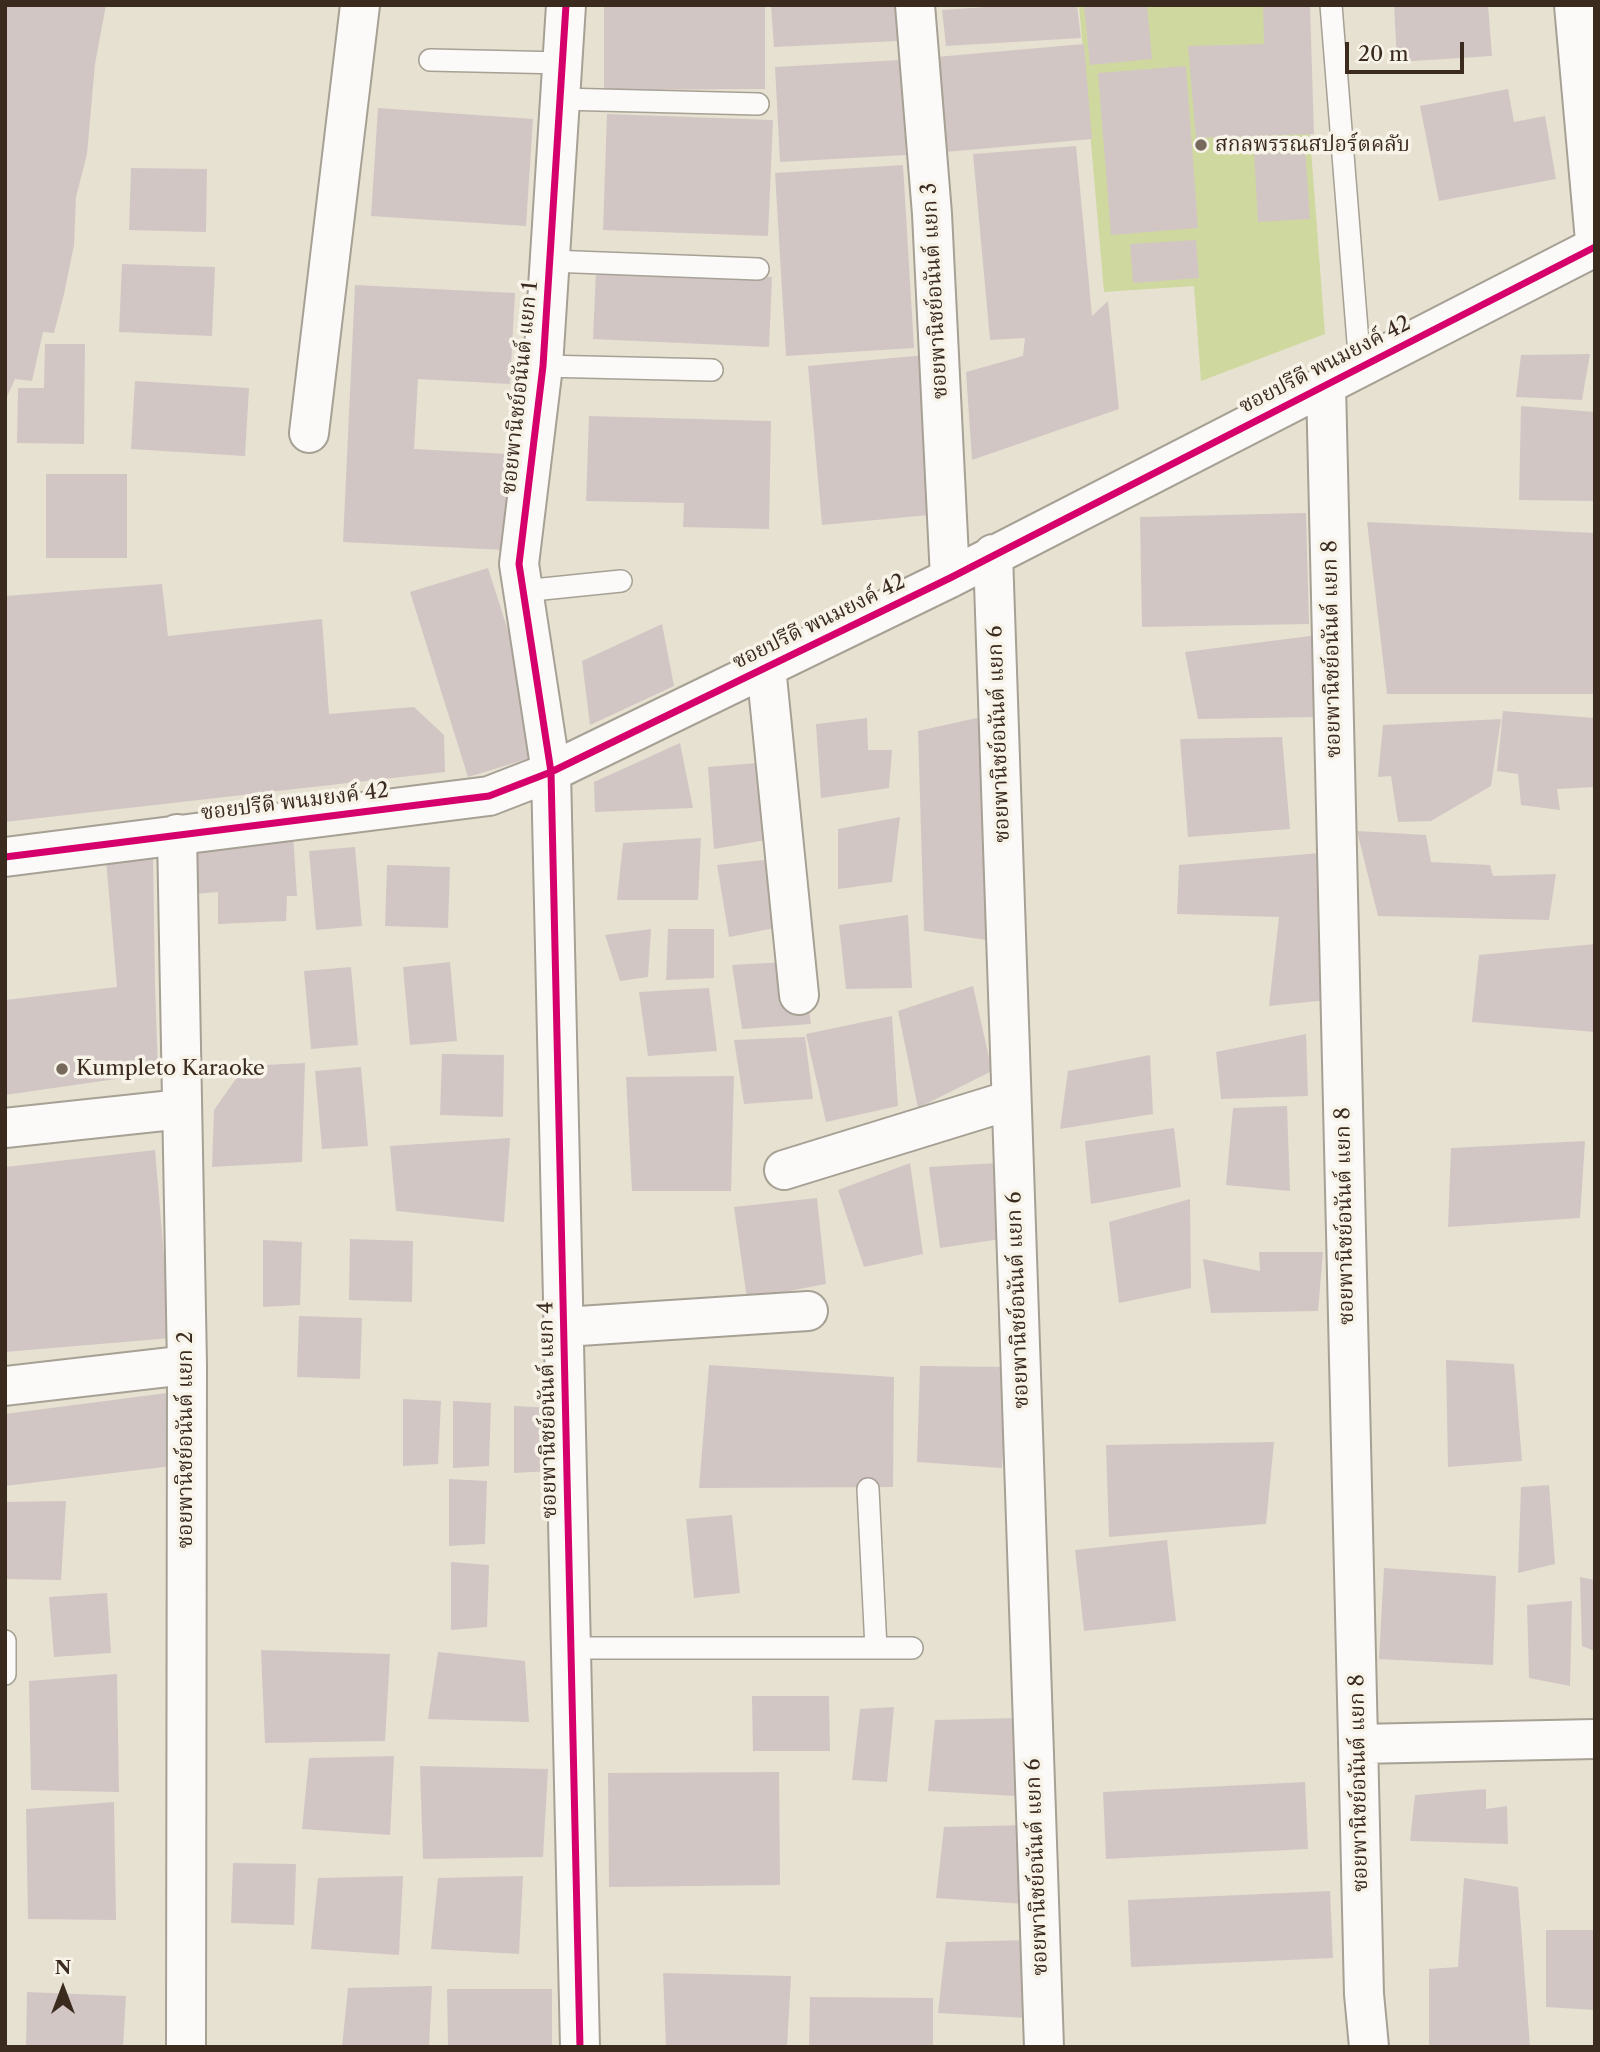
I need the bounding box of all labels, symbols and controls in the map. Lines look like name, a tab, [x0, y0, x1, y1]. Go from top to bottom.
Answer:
scale bar	[1348, 28, 1467, 72]
text: 20 m	[1358, 41, 1409, 66]
place label: สกลพรรณสปอร์ตคลับ	[1215, 132, 1410, 158]
marker: สกลพรรณสปอร์ตคลับ	[1193, 137, 1209, 153]
street label: ซอยพานิชย์อนันต์ แยก 3	[917, 182, 953, 400]
street label: ซอยพานิชย์อนันต์ แยก 1	[496, 280, 544, 496]
street label: ซอยปรีดี พนมยงค์ 42	[1235, 311, 1415, 419]
street label: ซอยพานิชย์อนันต์ แยก 8	[1318, 540, 1346, 758]
street label: ซอยปรีดี พนมยงค์ 42	[728, 569, 910, 675]
street label: ซอยพานิชย์อนันต์ แยก 6	[983, 625, 1015, 843]
street label: ซอยปรีดี พนมยงค์ 42	[200, 778, 390, 826]
place label: Kumpleto Karaoke	[76, 1056, 265, 1082]
marker: Kumpleto Karaoke	[54, 1061, 70, 1077]
street label: ซอยพานิชย์อนันต์ แยก 8	[1331, 1107, 1359, 1325]
street label: ซอยพานิชย์อนันต์ แยก 6	[1002, 1191, 1034, 1409]
street label: ซอยพานิชย์อนันต์ แยก 4	[534, 1301, 562, 1519]
street label: ซอยพานิชย์อนันต์ แยก 2	[173, 1331, 199, 1549]
street label: ซอยพานิชย์อนันต์ แยก 8	[1345, 1674, 1373, 1892]
street label: ซอยพานิชย์อนันต์ แยก 6	[1021, 1758, 1053, 1976]
north arrow	[28, 1954, 98, 2024]
text: N	[55, 1956, 71, 1979]

